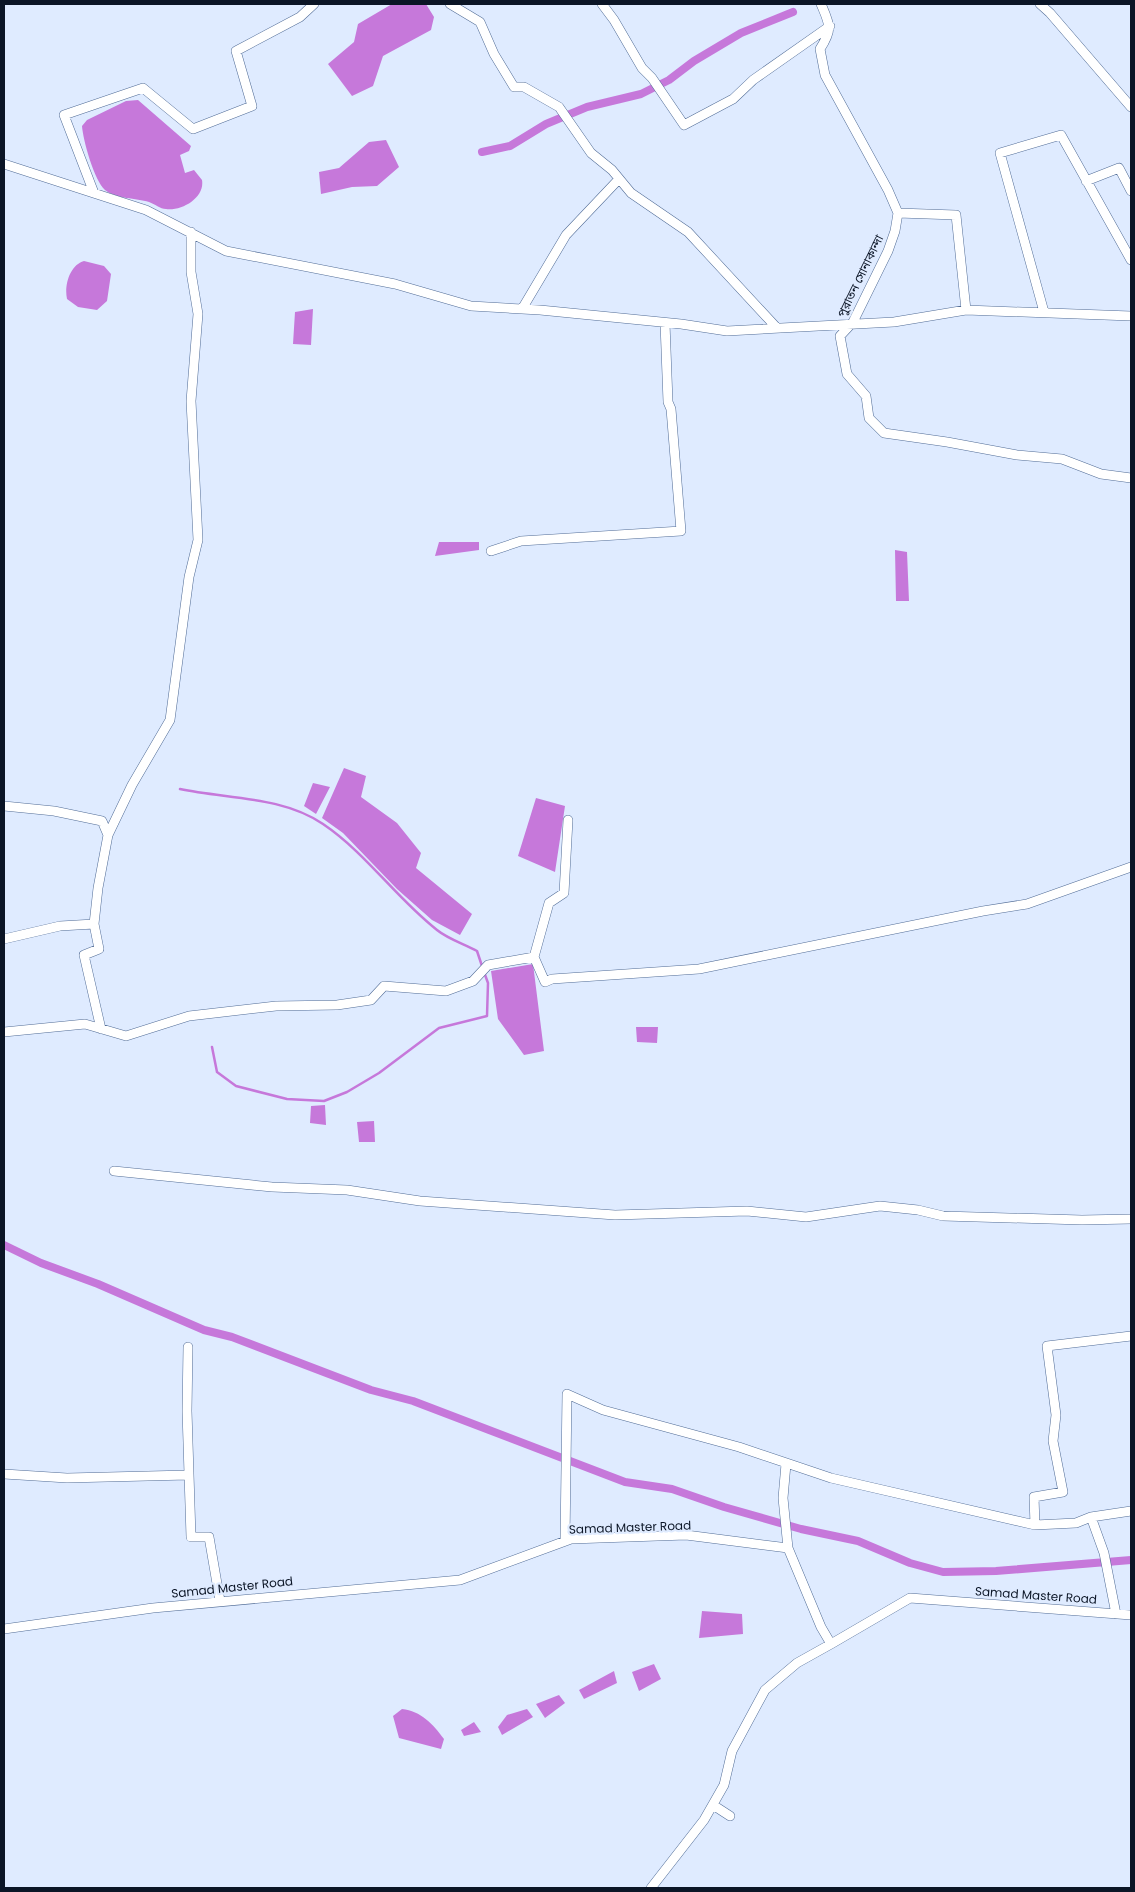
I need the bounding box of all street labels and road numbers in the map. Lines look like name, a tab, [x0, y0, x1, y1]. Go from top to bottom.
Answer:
street label: পুরাতন সোনাকান্দা	[833, 231, 888, 320]
street label: Samad Master Road	[569, 1516, 691, 1538]
street label: Samad Master Road	[170, 1572, 294, 1602]
street label: Samad Master Road	[974, 1582, 1098, 1608]

